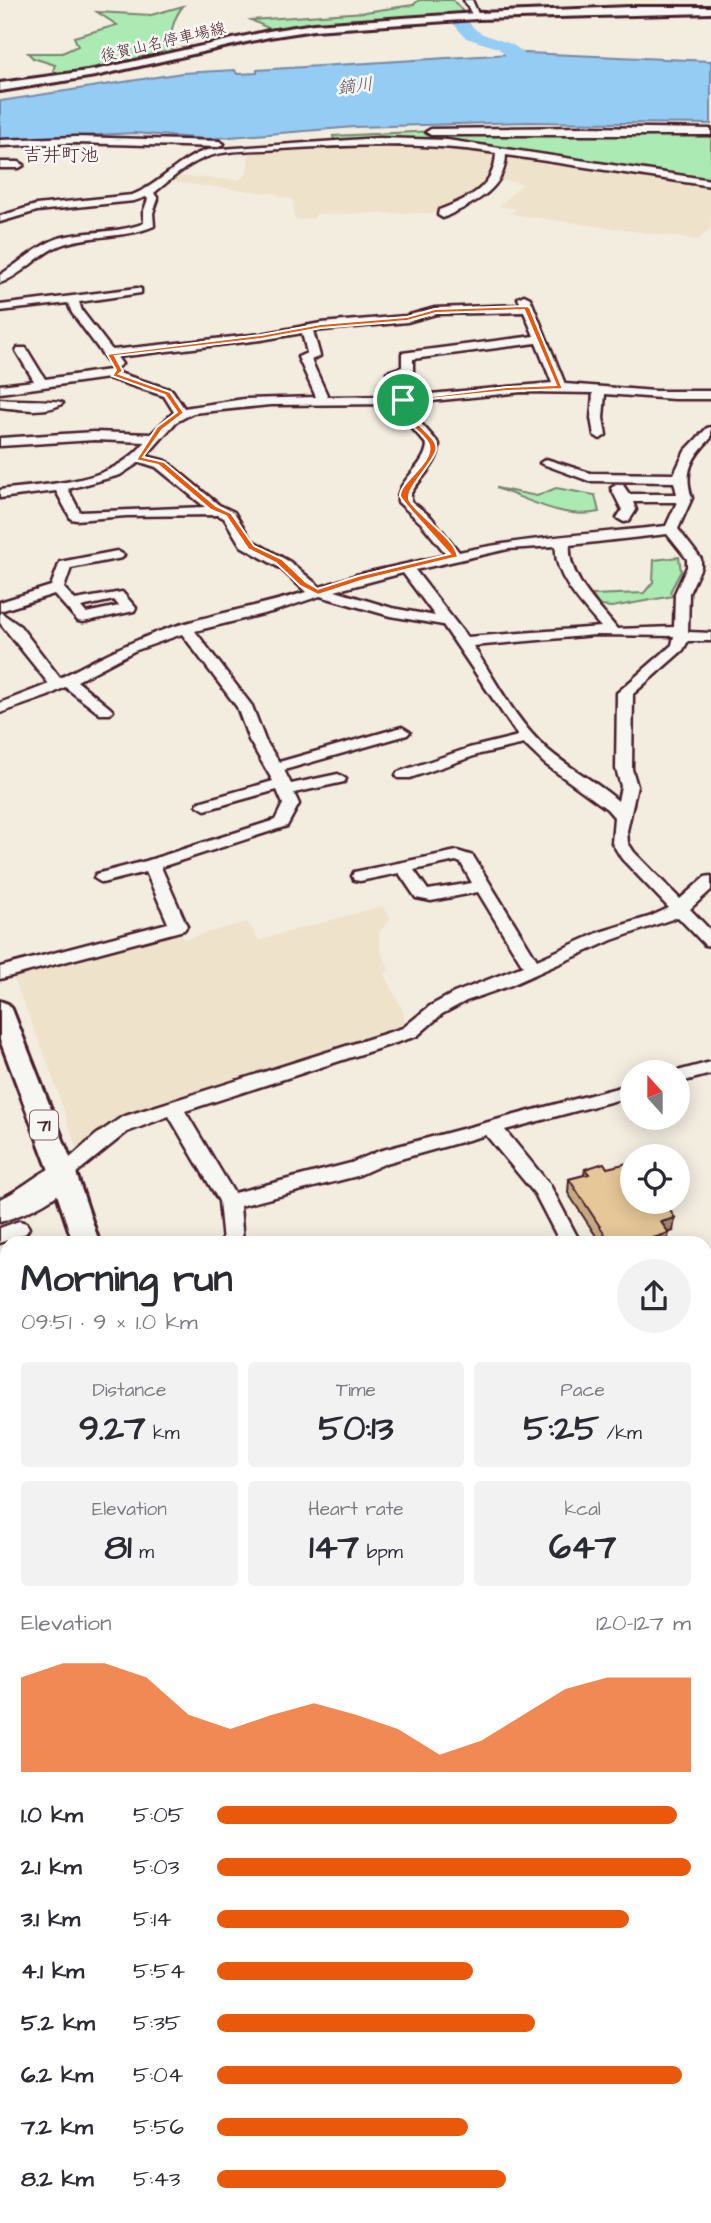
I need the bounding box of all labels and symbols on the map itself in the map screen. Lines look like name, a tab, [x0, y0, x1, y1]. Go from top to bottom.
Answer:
street label: 後賀山名停車場線	[98, 17, 228, 67]
water label: 鏑川	[336, 71, 374, 101]
district label: 吉井町池	[23, 142, 99, 169]
pin	[373, 370, 433, 430]
north arrow	[620, 1060, 690, 1130]
road number: 71	[30, 1110, 58, 1140]

